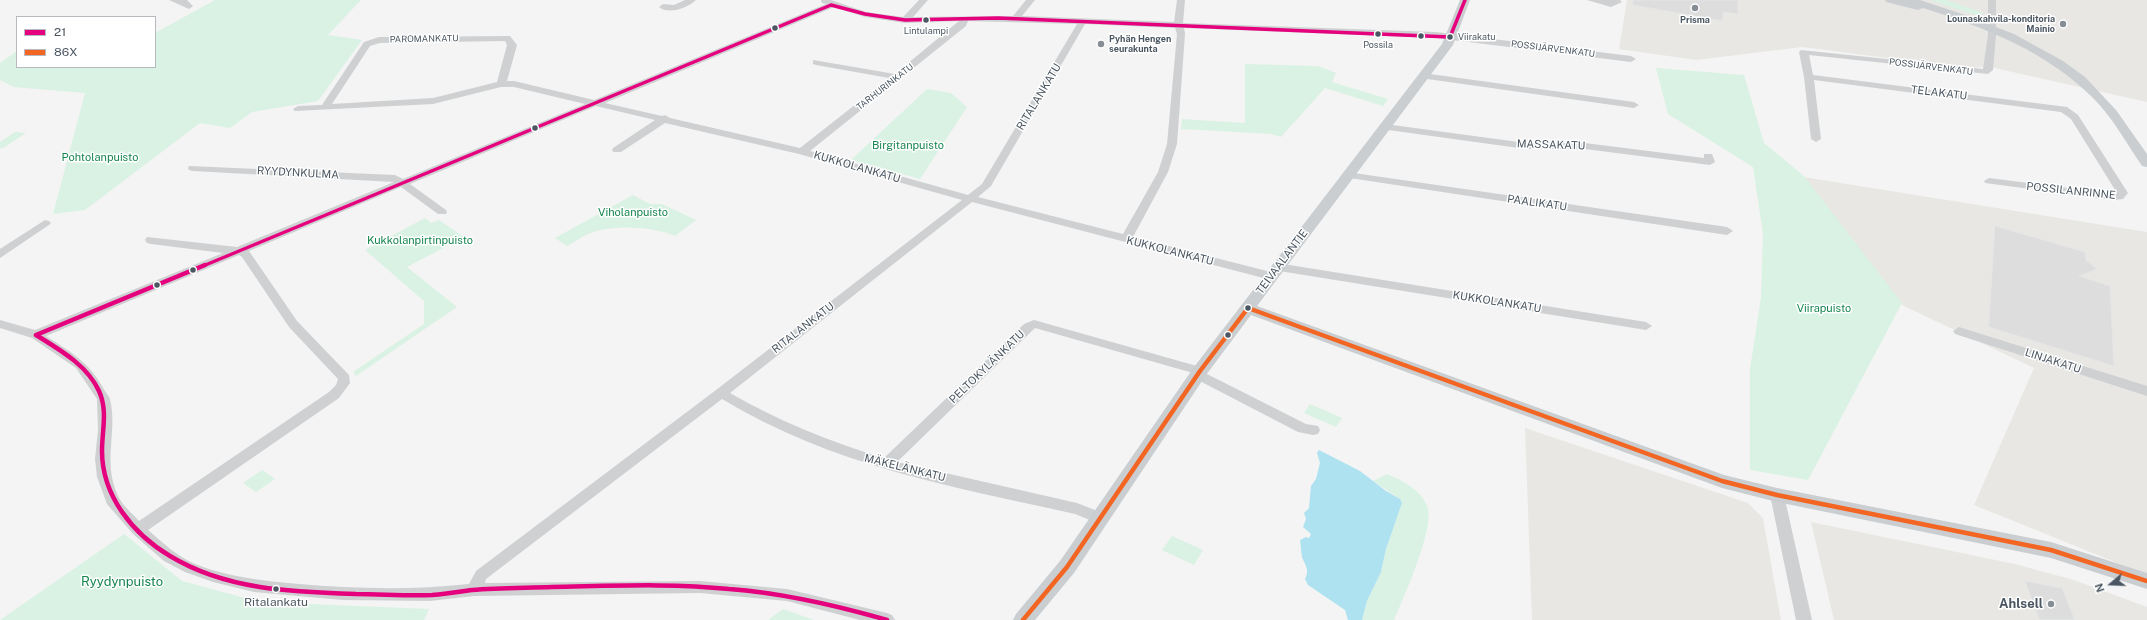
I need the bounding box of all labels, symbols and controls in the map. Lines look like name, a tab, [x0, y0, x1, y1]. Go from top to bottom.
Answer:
marker: Prisma	[1690, 3, 1700, 13]
place label: Lounaskahvila-konditoria Mainio	[1947, 14, 2055, 35]
marker: Lintulampi	[921, 15, 931, 25]
place label: Prisma	[1680, 15, 1710, 25]
legend	[16, 16, 156, 68]
marker: Lounaskahvila-konditoria Mainio	[2058, 19, 2068, 29]
unlabelled marker	[770, 23, 780, 33]
text: 21	[54, 25, 66, 39]
place label: Lintulampi	[904, 26, 948, 36]
marker: Possila	[1373, 29, 1383, 39]
unlabelled marker	[1416, 31, 1426, 41]
marker: Viirakatu	[1445, 32, 1455, 42]
place label: Viirakatu	[1458, 32, 1495, 42]
street label: PAROMANKATU	[389, 33, 459, 45]
place label: Pyhän Hengen seurakunta	[1109, 34, 1171, 55]
street label: POSSIJÄRVENKATU	[1510, 38, 1596, 60]
marker: Pyhän Hengen seurakunta	[1096, 39, 1106, 49]
place label: Possila	[1363, 40, 1393, 50]
text: 86X	[54, 45, 77, 59]
street label: POSSIJÄRVENKATU	[1888, 56, 1974, 78]
street label: TARHURINKATU	[854, 61, 916, 113]
street label: RITALANKATU	[1014, 61, 1064, 133]
street label: TELAKATU	[1910, 83, 1968, 103]
unlabelled marker	[530, 123, 540, 133]
street label: MASSAKATU	[1517, 137, 1585, 153]
park label: Birgitanpuisto	[872, 139, 944, 153]
street label: KUKKOLANKATU	[812, 148, 902, 186]
park label: Pohtolanpuisto	[62, 151, 138, 165]
street label: RYYDYNKULMA	[257, 164, 339, 182]
street label: POSSILANRINNE	[2026, 180, 2116, 202]
street label: PAALIKATU	[1506, 192, 1568, 214]
park label: Viholanpuisto	[598, 206, 668, 220]
street label: TEIVAALANTIE	[1253, 227, 1311, 297]
park label: Kukkolanpirtinpuisto	[367, 234, 473, 248]
street label: KUKKOLANKATU	[1125, 234, 1215, 268]
unlabelled marker	[188, 265, 198, 275]
unlabelled marker	[152, 280, 162, 290]
street label: KUKKOLANKATU	[1452, 288, 1542, 316]
street label: RITALANKATU	[769, 300, 837, 356]
park label: Viirapuisto	[1797, 302, 1851, 316]
unlabelled marker	[1243, 303, 1253, 313]
street label: PELTOKYLÄNKATU	[947, 328, 1027, 406]
unlabelled marker	[1223, 330, 1233, 340]
street label: LINJAKATU	[2023, 346, 2083, 376]
street label: MÄKELÄNKATU	[863, 452, 947, 484]
north arrow	[2091, 564, 2131, 604]
park label: Ryydynpuisto	[81, 574, 163, 590]
text: N	[2093, 582, 2107, 594]
marker: Ritalankatu	[271, 584, 281, 594]
place label: Ritalankatu	[244, 595, 308, 609]
place label: Ahlsell	[1999, 596, 2043, 612]
marker: Ahlsell	[2046, 599, 2056, 609]

